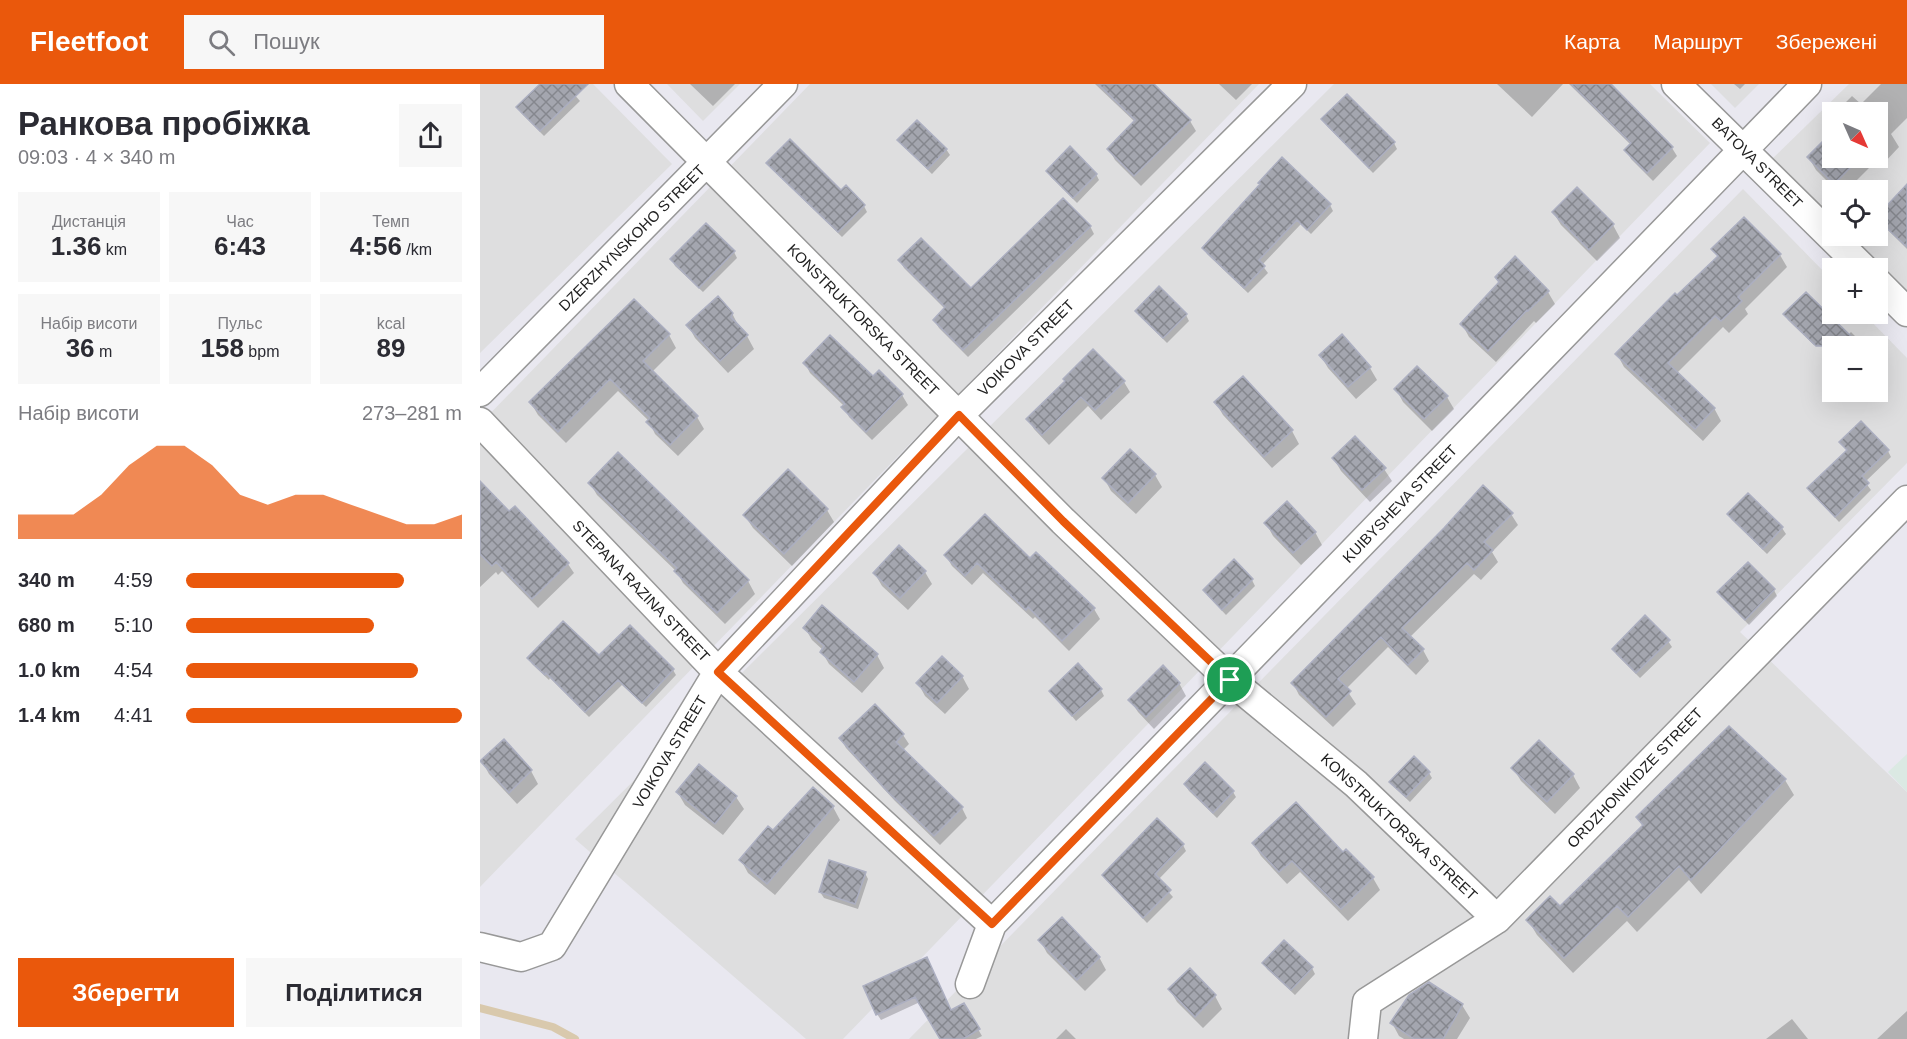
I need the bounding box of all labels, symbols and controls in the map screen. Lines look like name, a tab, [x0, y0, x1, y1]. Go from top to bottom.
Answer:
search box	[184, 15, 604, 69]
text: Fleetfoot	[30, 26, 148, 57]
icon: search	[205, 26, 238, 59]
text: Пошук	[253, 29, 320, 54]
text: Карта	[1564, 30, 1620, 53]
text: Маршрут	[1653, 30, 1743, 53]
text: Збережені	[1776, 30, 1877, 53]
north arrow	[1822, 102, 1888, 168]
map controls	[1822, 102, 1888, 402]
button: share	[399, 104, 462, 167]
text: Ранкова пробіжка	[18, 105, 310, 142]
street label: BATOVA STREET	[1709, 114, 1806, 211]
text: 09:03 · 4 × 340 m	[18, 146, 175, 168]
street label: DZERZHYNSKOHO STREET	[555, 161, 708, 314]
button: locate	[1822, 180, 1888, 246]
text: Дистанція	[52, 213, 126, 230]
text: Час	[226, 213, 254, 230]
text: Темп	[372, 213, 410, 230]
text: 1.36	[51, 231, 101, 261]
text: 6:43	[214, 231, 266, 261]
text: 4:56	[350, 231, 402, 261]
street label: KONSTRUKTORSKA STREET	[784, 240, 943, 399]
text: km	[101, 241, 127, 258]
text: /km	[402, 241, 432, 258]
button: +	[1822, 258, 1888, 324]
street label: VOIKOVA STREET	[974, 296, 1077, 399]
text: Набір висоти	[41, 315, 137, 332]
text: Пульс	[218, 315, 262, 332]
text: kcal	[377, 315, 405, 332]
text: 36	[66, 333, 95, 363]
text: 158	[201, 333, 244, 363]
text: 89	[377, 333, 405, 363]
button: −	[1822, 336, 1888, 402]
text: m	[95, 343, 112, 360]
text: bpm	[244, 343, 279, 360]
text: Набір висоти	[18, 402, 139, 424]
text: 273–281 m	[362, 402, 462, 424]
street label: KUIBYSHEVA STREET	[1339, 441, 1460, 566]
street label: STEPANA RAZINA STREET	[569, 516, 713, 665]
text: 340 m	[18, 569, 75, 591]
text: 4:59	[114, 569, 153, 591]
text: 680 m	[18, 614, 75, 636]
text: 5:10	[114, 614, 153, 636]
pin	[1204, 654, 1255, 705]
text: 1.0 km	[18, 659, 80, 681]
text: 4:54	[114, 659, 153, 681]
icon: arrive	[1213, 663, 1246, 696]
street label: VOIKOVA STREET	[629, 692, 710, 811]
text: 1.4 km	[18, 704, 80, 726]
text: 4:41	[114, 704, 153, 726]
street label: ORDZHONIKIDZE STREET	[1563, 704, 1706, 851]
street label: KONSTRUKTORSKA STREET	[1318, 750, 1481, 904]
button: Зберегти	[18, 958, 234, 1027]
button: Поділитися	[246, 958, 462, 1027]

